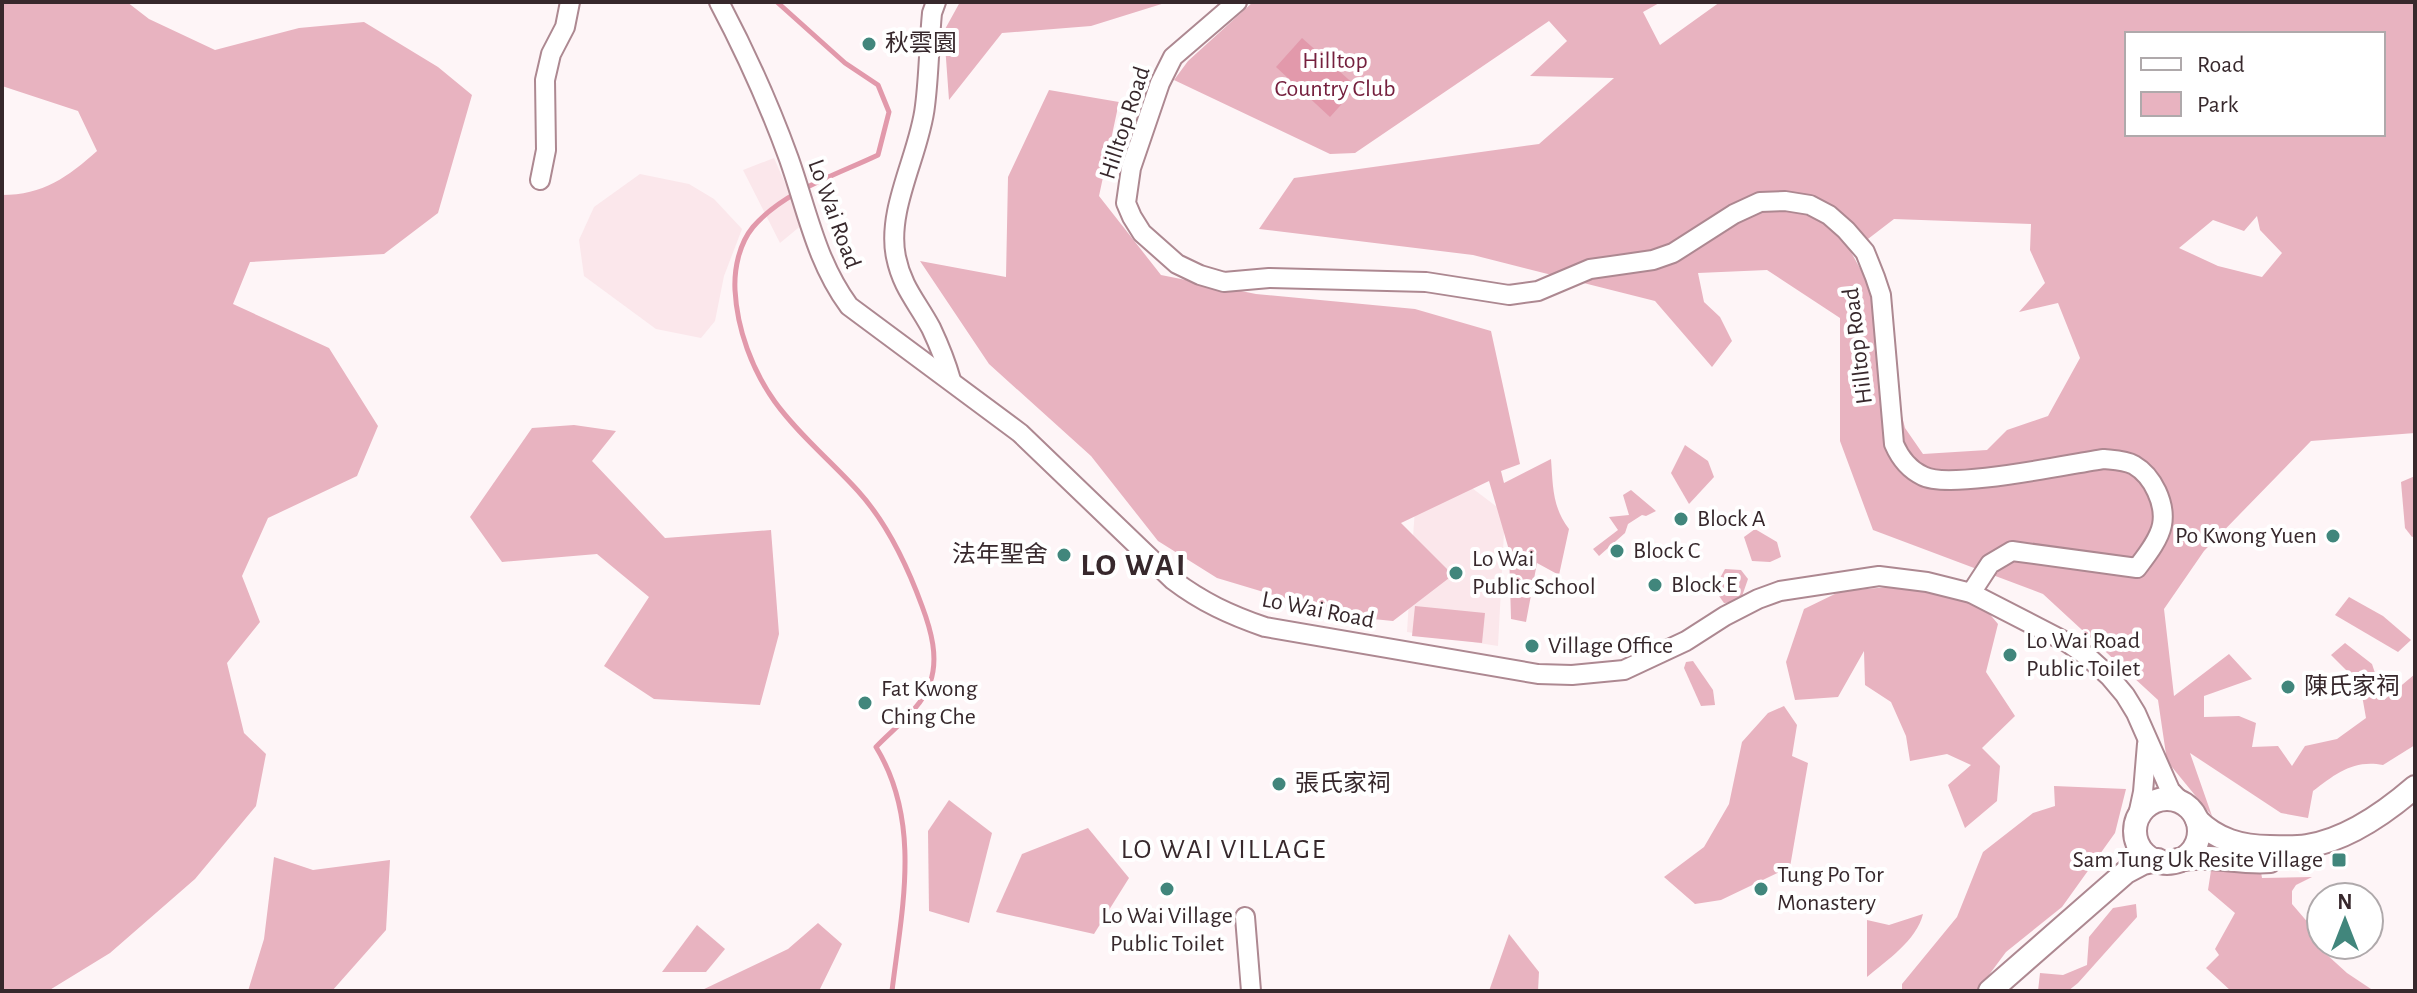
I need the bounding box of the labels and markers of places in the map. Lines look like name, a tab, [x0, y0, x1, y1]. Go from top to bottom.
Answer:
place label: 秋雲園	[885, 31, 957, 56]
marker: 秋雲園	[860, 35, 878, 53]
place label: Block A	[1697, 507, 1766, 531]
marker: Block A	[1672, 510, 1690, 528]
place label: Po Kwong Yuen	[2175, 524, 2317, 548]
marker: Po Kwong Yuen	[2324, 527, 2342, 545]
place label: Block C	[1633, 539, 1700, 563]
place label: 法年聖舍	[952, 541, 1048, 567]
marker: Block C	[1608, 542, 1626, 560]
marker: 法年聖舍	[1055, 546, 1073, 564]
place label: Lo Wai Public School	[1472, 547, 1596, 599]
marker: Lo Wai Public School	[1447, 564, 1465, 582]
place label: Block E	[1671, 573, 1738, 597]
marker: Block E	[1646, 576, 1664, 594]
place label: Lo Wai Road Public Toilet	[2026, 629, 2140, 681]
place label: Village Office	[1548, 634, 1673, 658]
marker: Village Office	[1523, 637, 1541, 655]
marker: Lo Wai Road Public Toilet	[2001, 646, 2019, 664]
place label: 陳氏家祠	[2304, 673, 2400, 699]
place label: Fat Kwong Ching Che	[881, 677, 978, 729]
marker: 陳氏家祠	[2279, 678, 2297, 696]
marker: Fat Kwong Ching Che	[856, 694, 874, 712]
place label: 張氏家祠	[1295, 770, 1391, 796]
marker: 張氏家祠	[1270, 775, 1288, 793]
place label: Sam Tung Uk Resite Village	[2073, 848, 2323, 872]
marker: Sam Tung Uk Resite Village	[2330, 851, 2348, 869]
place label: Tung Po Tor Monastery	[1777, 863, 1884, 915]
marker: Lo Wai Village Public Toilet	[1158, 880, 1176, 898]
marker: Tung Po Tor Monastery	[1752, 880, 1770, 898]
place label: Lo Wai Village Public Toilet	[1101, 904, 1233, 956]

